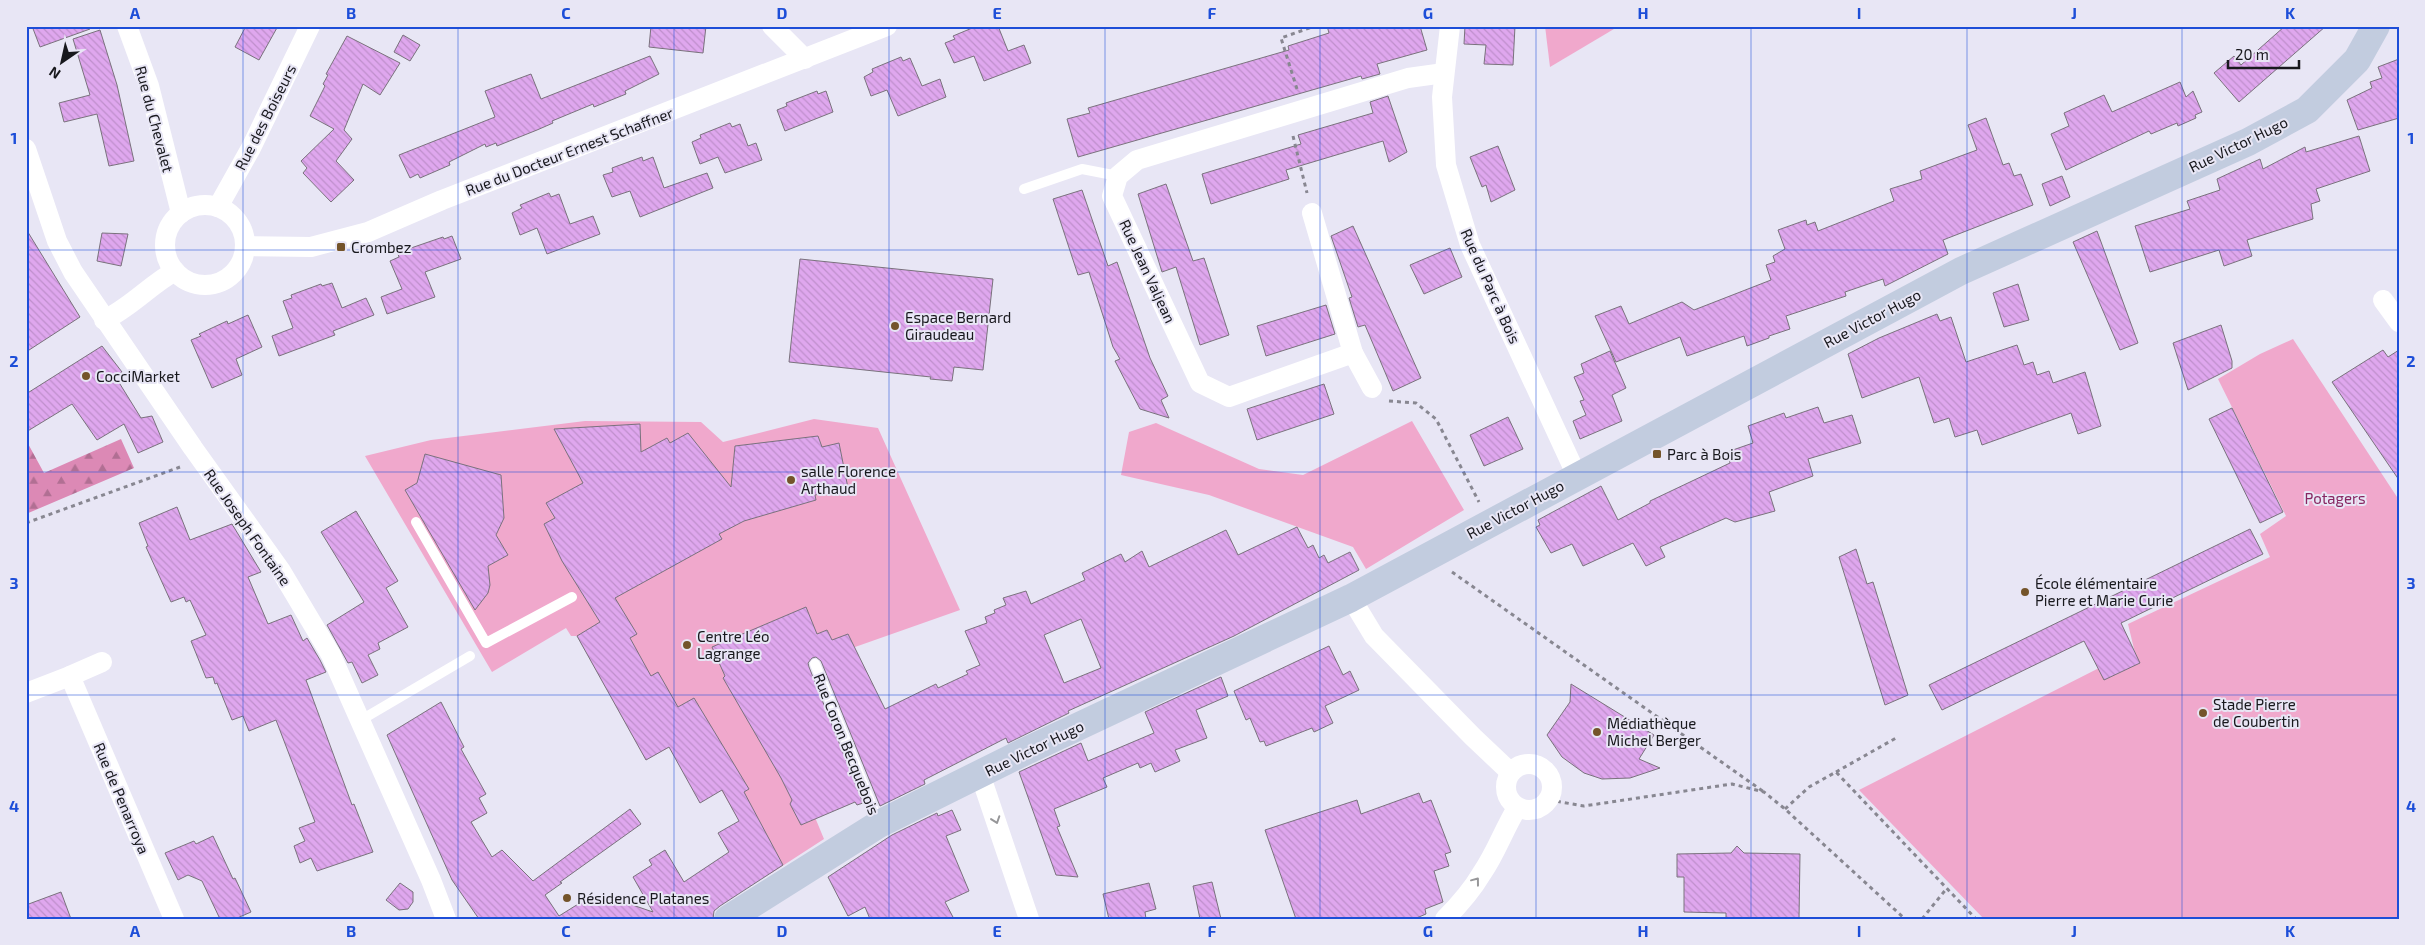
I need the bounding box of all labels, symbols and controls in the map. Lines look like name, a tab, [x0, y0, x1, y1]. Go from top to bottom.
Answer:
text: A	[130, 3, 141, 22]
text: B	[346, 3, 356, 22]
text: C	[561, 3, 571, 22]
text: D	[777, 3, 788, 22]
text: E	[992, 3, 1002, 22]
text: F	[1208, 3, 1217, 22]
text: G	[1423, 3, 1433, 22]
text: H	[1637, 3, 1649, 22]
text: I	[1857, 3, 1861, 22]
text: J	[2071, 3, 2077, 22]
text: K	[2285, 3, 2296, 22]
north arrow	[38, 38, 88, 88]
scale bar	[2228, 38, 2299, 70]
text: 20 m	[2235, 45, 2269, 63]
street label: Rue des Boiseurs	[231, 61, 299, 173]
text: N	[46, 63, 63, 83]
street label: Rue du Chevalet	[132, 64, 178, 174]
street label: Rue du Docteur Ernest Schaffner	[463, 103, 675, 199]
street label: Rue Victor Hugo	[2186, 112, 2290, 176]
text: 1	[11, 128, 17, 147]
text: 1	[2408, 128, 2414, 147]
street label: Rue Jean Valjean	[1115, 216, 1180, 326]
street label: Rue du Parc à Bois	[1458, 226, 1524, 346]
place label: Crombez	[351, 238, 411, 256]
marker: Crombez	[335, 241, 347, 253]
street label: Rue Victor Hugo	[1820, 285, 1924, 351]
place label: Espace Bernard Giraudeau	[905, 308, 1011, 343]
marker: Espace Bernard Giraudeau	[889, 320, 901, 332]
text: 2	[9, 351, 19, 370]
text: 2	[2406, 351, 2416, 370]
place label: CocciMarket	[96, 367, 180, 385]
marker: CocciMarket	[80, 370, 92, 382]
place label: Parc à Bois	[1667, 445, 1741, 463]
marker: Parc à Bois	[1651, 448, 1663, 460]
place label: salle Florence Arthaud	[801, 462, 896, 497]
street label: Rue Joseph Fontaine	[201, 465, 295, 589]
marker: salle Florence Arthaud	[785, 474, 797, 486]
street label: Rue Victor Hugo	[1463, 476, 1567, 542]
park label: Potagers	[2304, 489, 2366, 507]
text: 3	[9, 573, 19, 592]
text: 3	[2406, 573, 2416, 592]
place label: École élémentaire Pierre et Marie Curie	[2035, 574, 2173, 609]
marker: École élémentaire Pierre et Marie Curie	[2019, 586, 2031, 598]
place label: Centre Léo Lagrange	[697, 627, 770, 662]
marker: Centre Léo Lagrange	[681, 639, 693, 651]
street label: Rue Coron Becquebois	[810, 671, 884, 817]
place label: Stade Pierre de Coubertin	[2213, 695, 2299, 730]
marker: Stade Pierre de Coubertin	[2197, 707, 2209, 719]
place label: Médiathèque Michel Berger	[1607, 714, 1701, 749]
street label: Rue Victor Hugo	[982, 716, 1086, 780]
marker: Médiathèque Michel Berger	[1591, 726, 1603, 738]
street label: Rue de Penarroya	[90, 740, 154, 856]
text: 4	[9, 796, 19, 815]
text: 4	[2406, 796, 2416, 815]
one-way arrow	[990, 815, 1000, 823]
one-way arrow	[1471, 878, 1479, 887]
place label: Résidence Platanes	[577, 889, 709, 907]
marker: Résidence Platanes	[561, 892, 573, 904]
text: A	[130, 921, 141, 940]
text: B	[346, 921, 356, 940]
text: C	[561, 921, 571, 940]
text: D	[777, 921, 788, 940]
text: E	[992, 921, 1002, 940]
text: F	[1208, 921, 1217, 940]
text: G	[1423, 921, 1433, 940]
text: H	[1637, 921, 1649, 940]
text: I	[1857, 921, 1861, 940]
text: J	[2071, 921, 2077, 940]
text: K	[2285, 921, 2296, 940]

